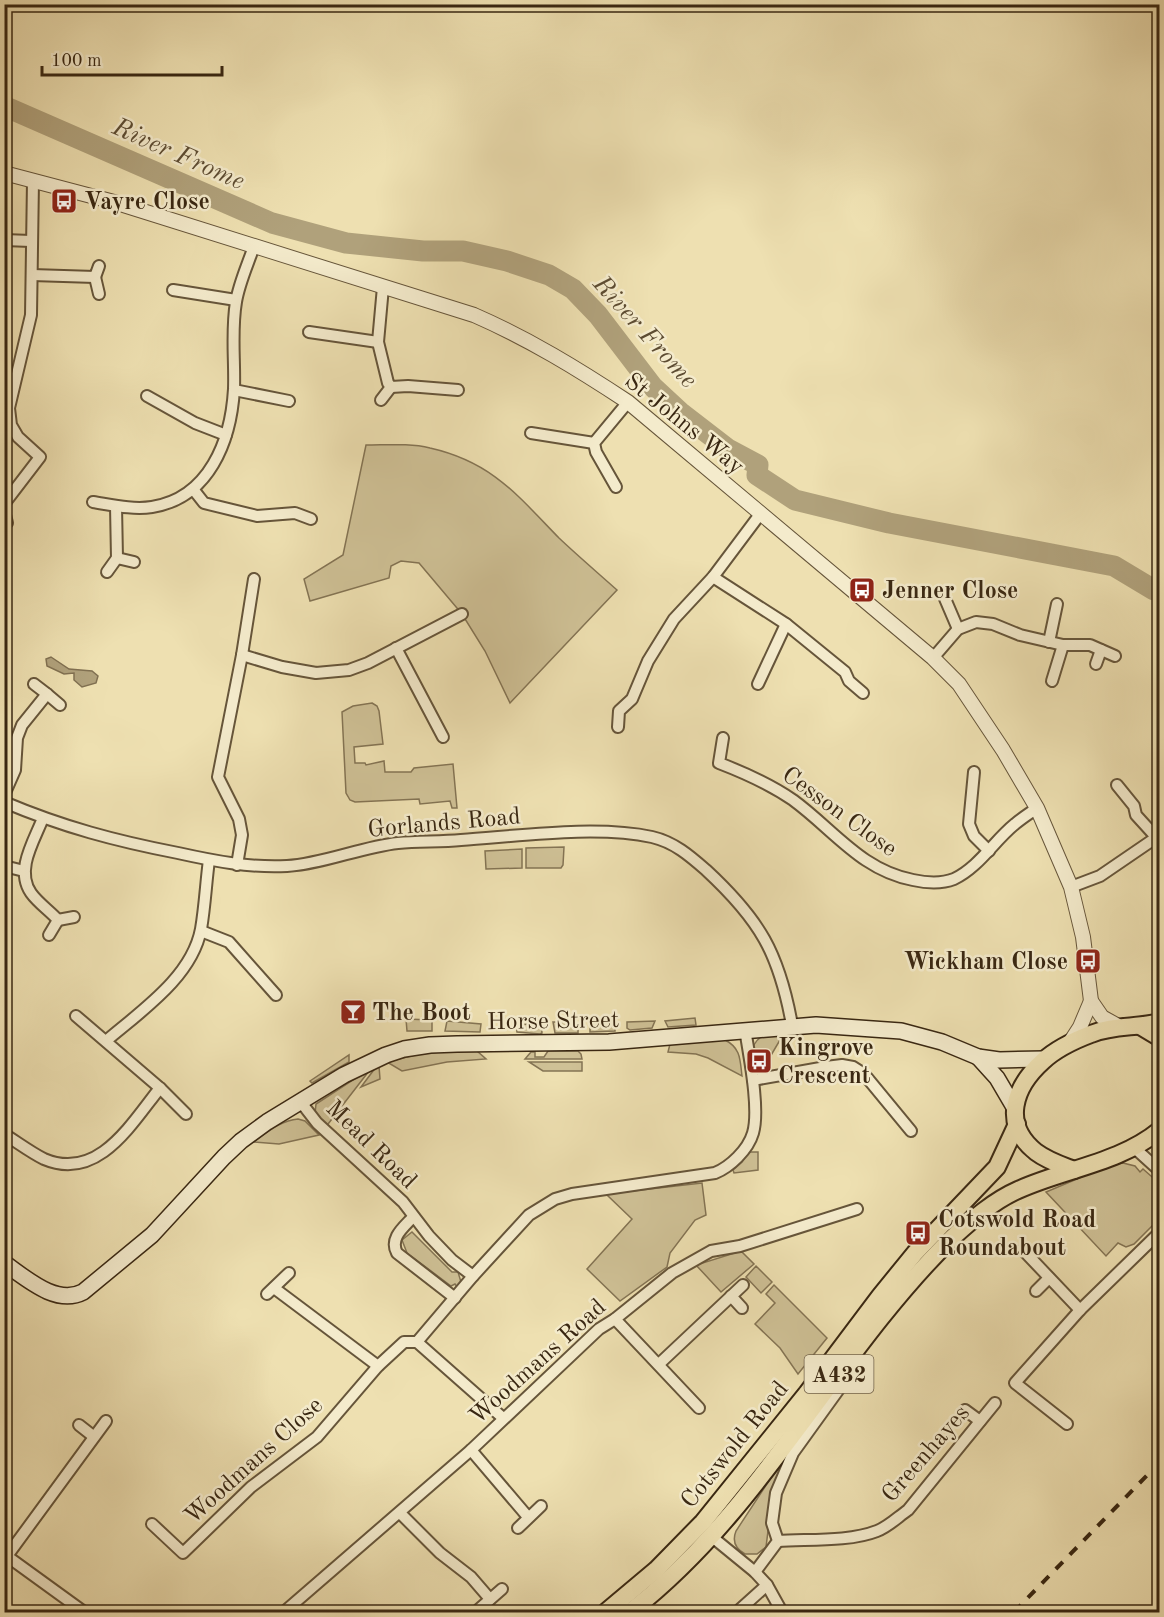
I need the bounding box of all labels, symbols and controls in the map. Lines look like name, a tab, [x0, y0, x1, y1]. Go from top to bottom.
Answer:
scale bar	[42, 39, 222, 77]
text: 100 m	[51, 52, 102, 70]
water label: River Frome	[107, 114, 248, 195]
bus stop icon: Vayre Close	[49, 186, 79, 216]
place label: Vayre Close	[84, 191, 210, 215]
water label: River Frome	[587, 270, 701, 394]
street label: St Johns Way	[619, 369, 748, 480]
bus stop icon: Jenner Close	[847, 575, 877, 605]
place label: Jenner Close	[882, 580, 1018, 604]
street label: Cesson Close	[777, 763, 901, 862]
street label: Gorlands Road	[367, 805, 522, 843]
bus stop icon: Wickham Close	[1073, 946, 1103, 976]
place label: Wickham Close	[903, 951, 1068, 975]
bar icon: The Boot	[338, 997, 368, 1027]
place label: The Boot	[372, 1002, 471, 1026]
street label: Horse Street	[487, 1009, 619, 1035]
place label: Kingrove Crescent	[778, 1037, 874, 1089]
bus stop icon: Kingrove Crescent	[744, 1046, 774, 1076]
street label: Mead Road	[321, 1097, 421, 1194]
place label: Cotswold Road Roundabout	[938, 1209, 1096, 1261]
bus stop icon: Cotswold Road Roundabout	[903, 1218, 933, 1248]
street label: Woodmans Road	[466, 1295, 611, 1430]
road number: A432	[804, 1355, 874, 1393]
street label: Cotswold Road	[677, 1377, 794, 1513]
street label: Woodmans Close	[181, 1393, 328, 1529]
street label: Greenhayes	[878, 1401, 975, 1507]

